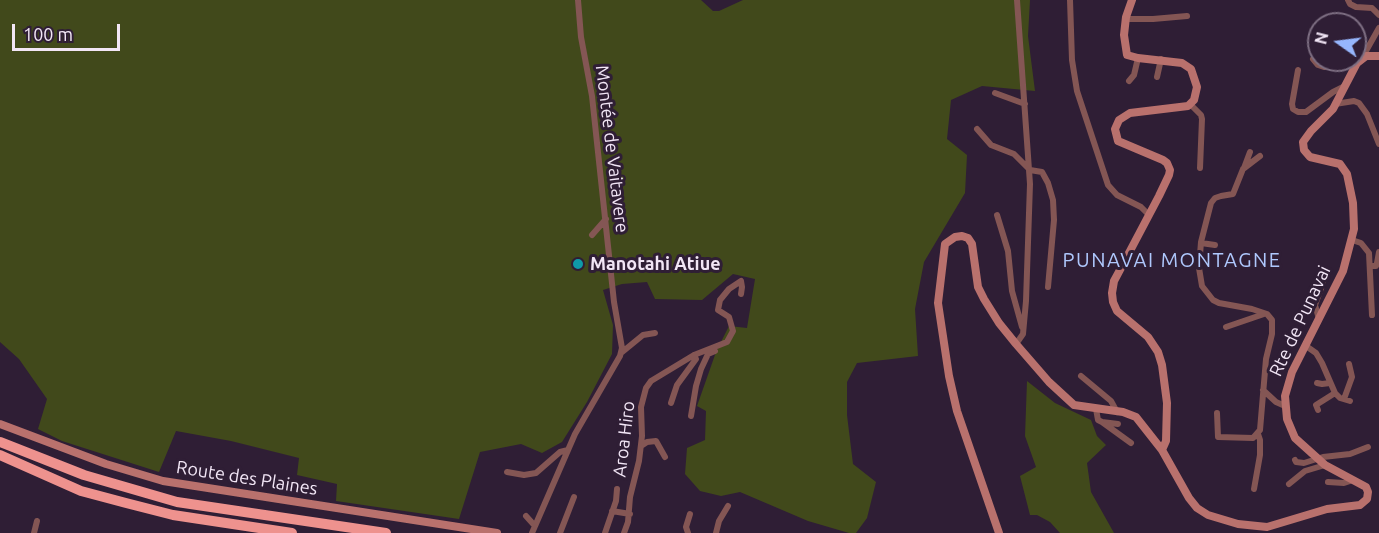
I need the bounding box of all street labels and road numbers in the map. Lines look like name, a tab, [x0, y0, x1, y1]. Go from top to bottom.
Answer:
street label: Montée de Vaitavere	[591, 64, 633, 234]
street label: Rte de Punavai	[1265, 262, 1335, 380]
street label: Aroa Hiro	[609, 400, 639, 478]
street label: Route des Plaines	[175, 456, 319, 500]

